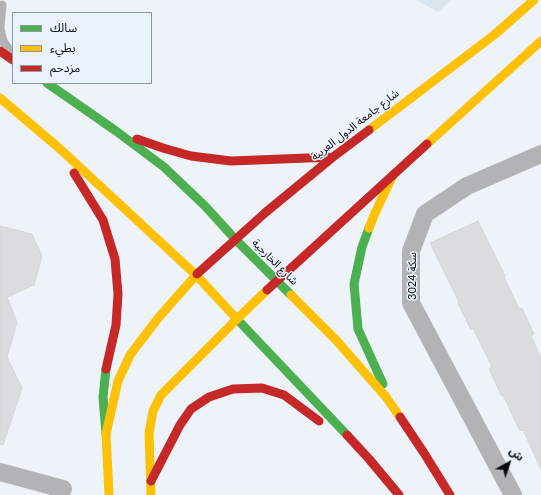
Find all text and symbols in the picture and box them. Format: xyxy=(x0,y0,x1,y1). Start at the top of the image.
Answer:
legend xyxy=(12,12,152,84)
text: سالك xyxy=(50,20,77,35)
text: بطيء xyxy=(50,40,76,55)
text: مزدحم xyxy=(50,60,80,75)
street label: شارع جامعة الدول العربية xyxy=(308,87,402,163)
street label: شارع الخارجية xyxy=(249,236,301,288)
street label: سكة 3024 xyxy=(405,252,419,300)
north arrow xyxy=(489,443,529,483)
text: ش xyxy=(507,444,527,463)

